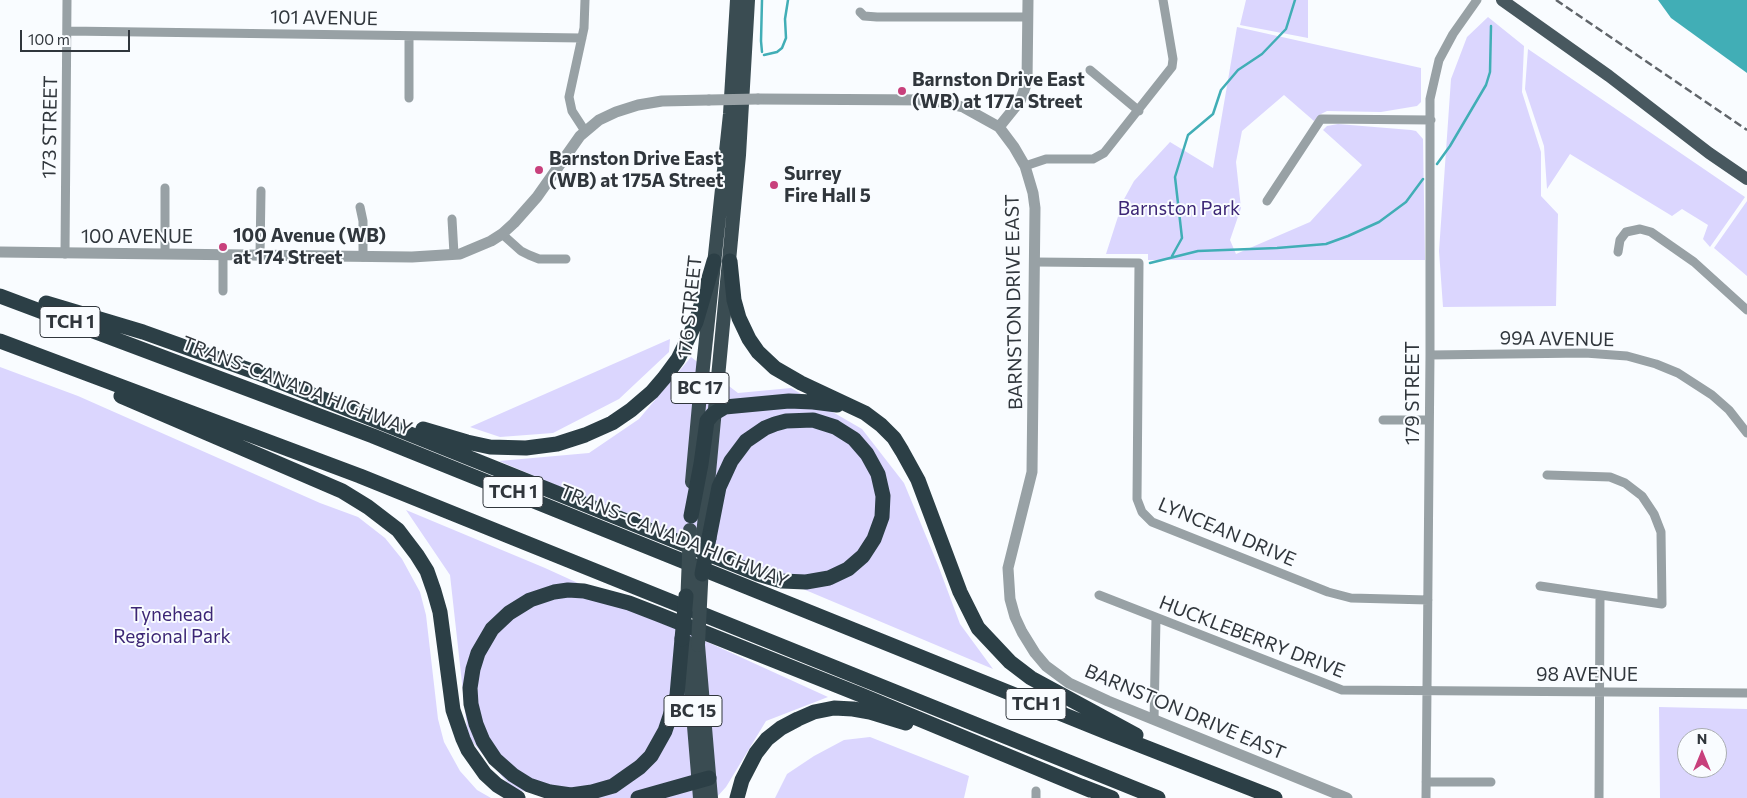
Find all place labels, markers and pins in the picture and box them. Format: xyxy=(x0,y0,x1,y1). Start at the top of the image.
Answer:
place label: Barnston Drive East (WB) at 177a Street xyxy=(912,69,1085,113)
marker: Barnston Drive East (WB) at 177a Street xyxy=(896,85,908,97)
place label: Barnston Drive East (WB) at 175A Street xyxy=(549,148,723,192)
place label: Surrey Fire Hall 5 xyxy=(784,163,871,207)
marker: Barnston Drive East (WB) at 175A Street xyxy=(533,164,545,176)
marker: Surrey Fire Hall 5 xyxy=(768,179,780,191)
place label: 100 Avenue (WB) at 174 Street xyxy=(233,225,386,269)
marker: 100 Avenue (WB) at 174 Street xyxy=(217,241,229,253)

